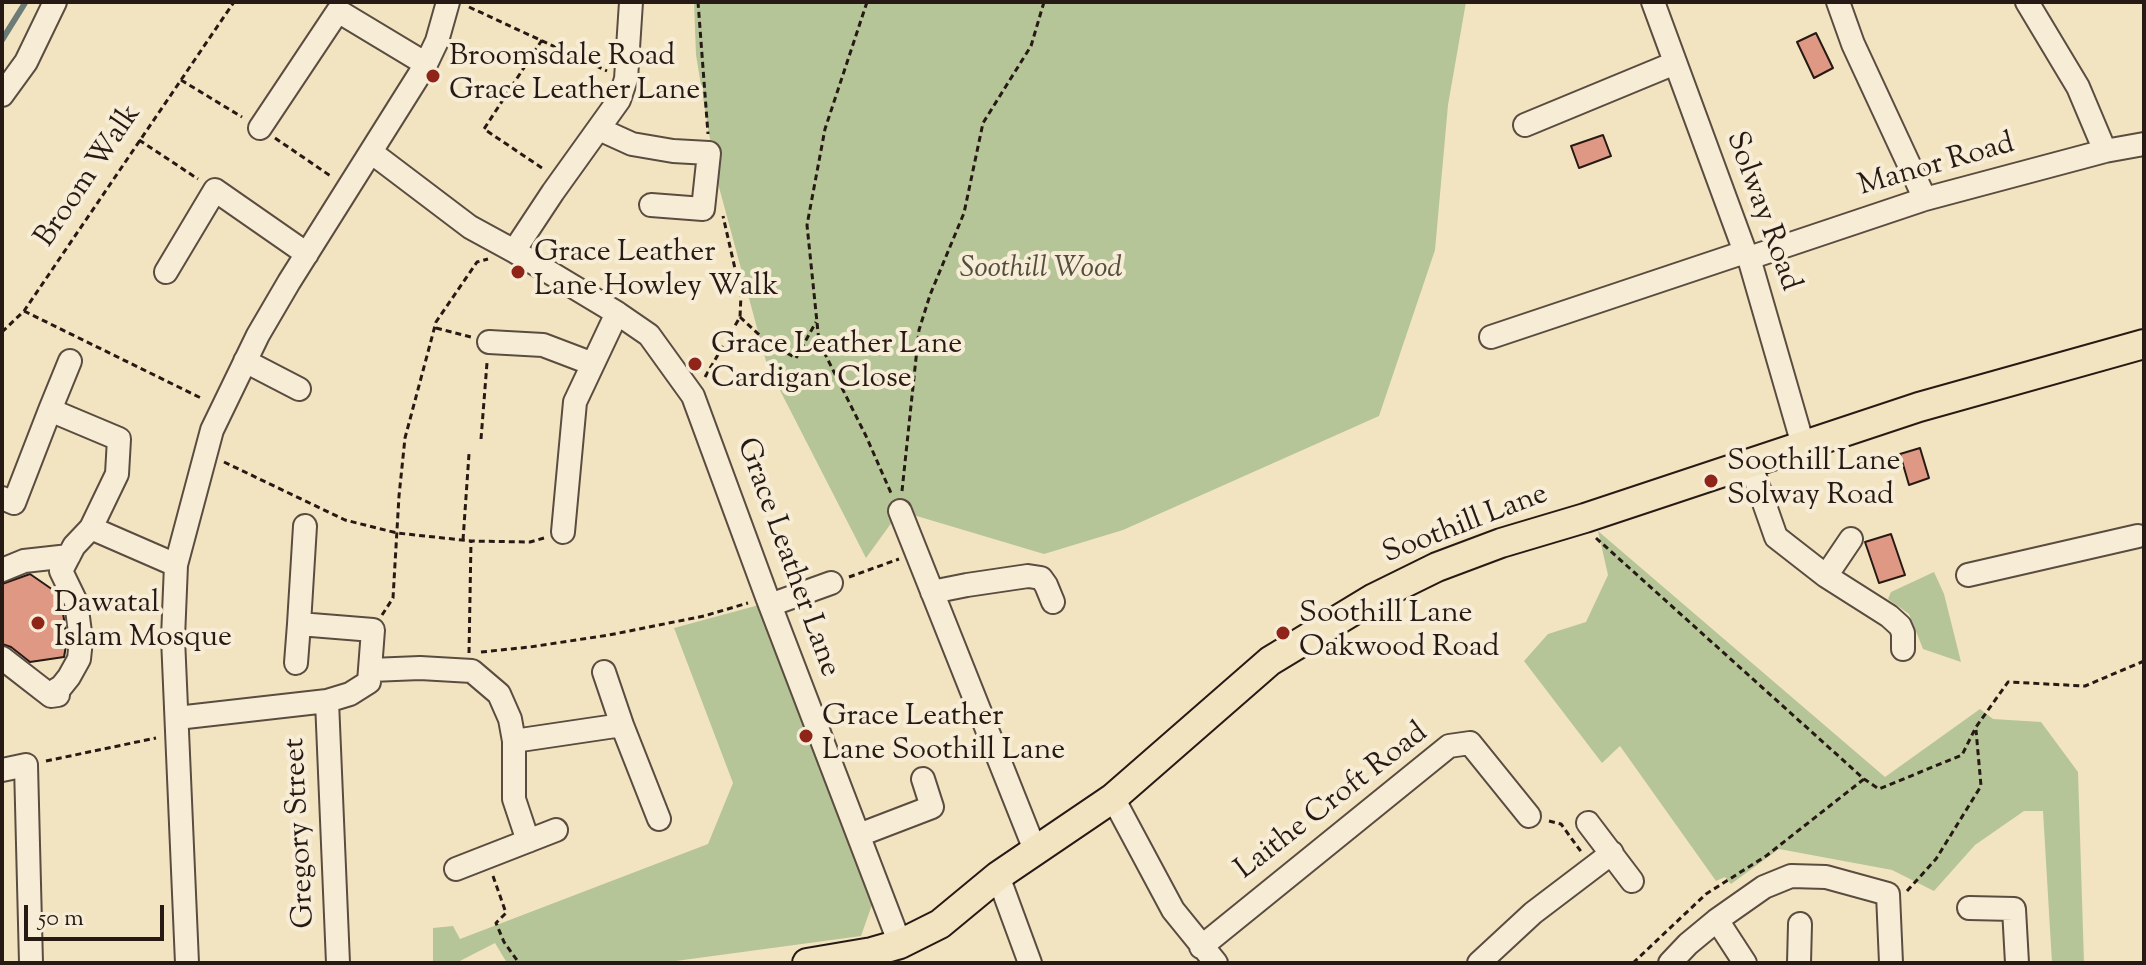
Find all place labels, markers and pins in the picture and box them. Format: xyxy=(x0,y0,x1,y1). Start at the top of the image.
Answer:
place label: Broomsdale Road Grace Leather Lane xyxy=(449,41,700,112)
marker: Broomsdale Road Grace Leather Lane xyxy=(424,67,442,85)
place label: Grace Leather Lane Howley Walk xyxy=(534,237,779,308)
marker: Grace Leather Lane Howley Walk xyxy=(509,263,527,281)
place label: Grace Leather Lane Cardigan Close xyxy=(711,329,962,400)
marker: Grace Leather Lane Cardigan Close xyxy=(686,355,704,373)
place label: Soothill Lane Solway Road xyxy=(1727,446,1900,516)
marker: Soothill Lane Solway Road xyxy=(1702,472,1720,490)
place label: Dawatal Islam Mosque xyxy=(54,588,232,658)
place label: Soothill Lane Oakwood Road xyxy=(1299,598,1499,668)
marker: Dawatal Islam Mosque xyxy=(29,614,47,632)
marker: Soothill Lane Oakwood Road xyxy=(1274,624,1292,642)
place label: Grace Leather Lane Soothill Lane xyxy=(822,701,1065,772)
marker: Grace Leather Lane Soothill Lane xyxy=(797,727,815,745)

